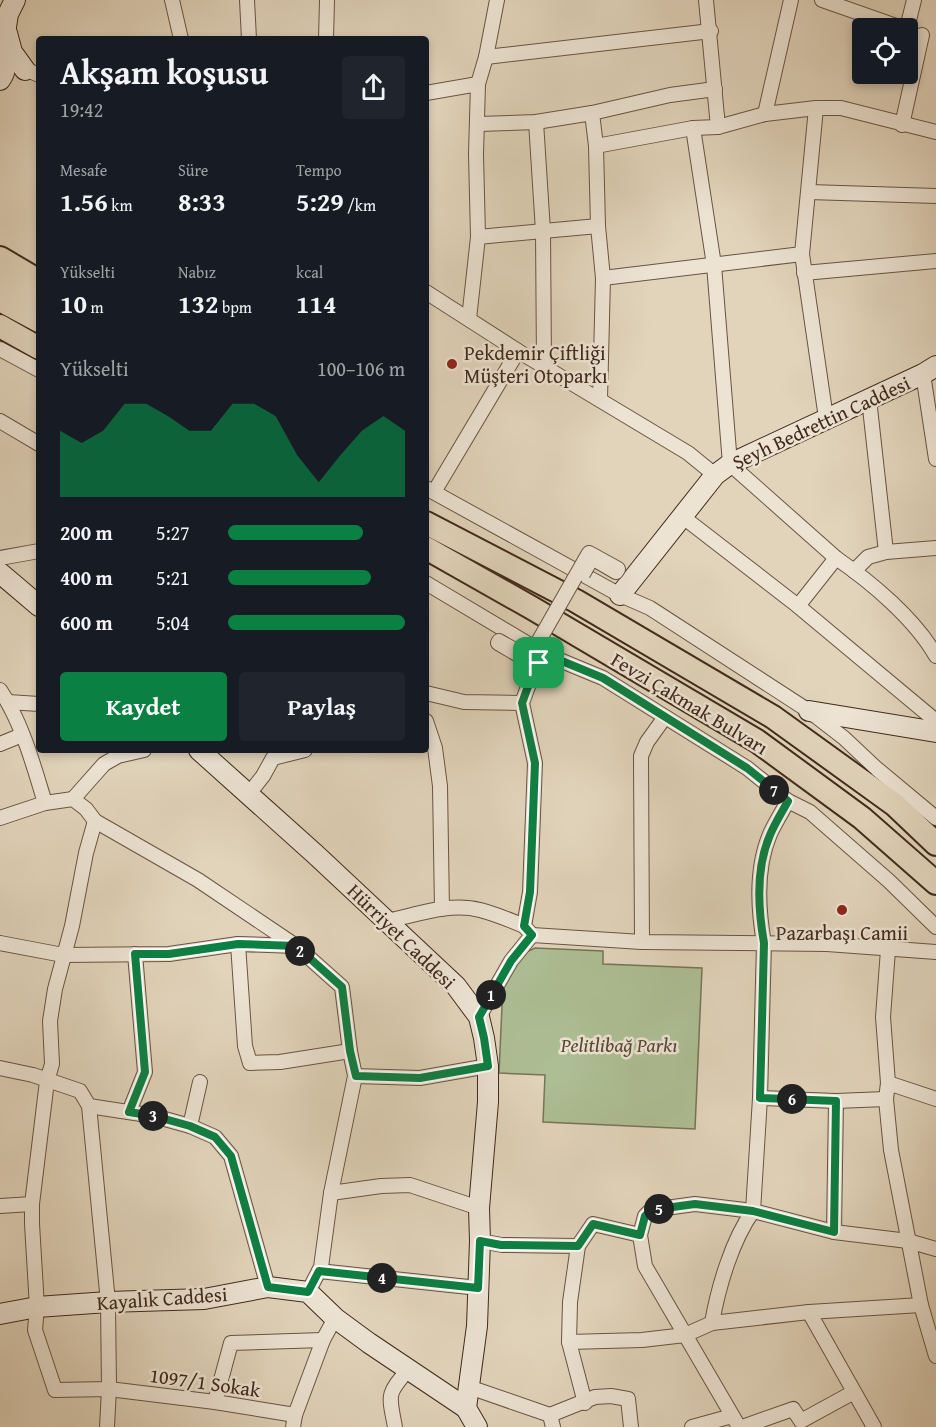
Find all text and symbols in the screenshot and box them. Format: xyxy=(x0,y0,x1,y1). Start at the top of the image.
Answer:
map controls xyxy=(852,18,918,84)
button: locate xyxy=(852,18,918,84)
text: Akşam koşusu xyxy=(60,48,268,96)
button: share xyxy=(342,56,405,119)
text: 19:42 xyxy=(60,95,103,124)
text: Mesafe xyxy=(60,158,107,182)
text: Süre xyxy=(178,158,208,182)
text: Tempo xyxy=(296,158,342,182)
text: 1.56 xyxy=(60,182,108,221)
text: 8:33 xyxy=(178,182,226,221)
text: 5:29 xyxy=(296,182,344,221)
text: km xyxy=(108,193,132,217)
text: /km xyxy=(344,193,376,217)
text: Yükselti xyxy=(60,260,115,284)
text: Nabız xyxy=(178,260,216,284)
text: kcal xyxy=(296,260,323,284)
text: 10 xyxy=(60,284,87,323)
text: 132 xyxy=(178,284,218,323)
text: 114 xyxy=(296,284,336,323)
text: m xyxy=(87,295,104,319)
text: bpm xyxy=(218,295,252,319)
place label: Pekdemir Çiftliği Müşteri Otoparkı xyxy=(464,338,608,390)
text: Yükselti xyxy=(60,354,129,383)
text: 100–106 m xyxy=(317,354,405,383)
marker: Pekdemir Çiftliği Müşteri Otoparkı xyxy=(445,357,459,371)
street label: Şeyh Bedrettin Caddesi xyxy=(727,368,915,476)
text: 200 m xyxy=(60,518,113,547)
text: 5:27 xyxy=(156,518,190,547)
text: 400 m xyxy=(60,563,113,592)
text: 5:21 xyxy=(156,563,190,592)
text: 600 m xyxy=(60,608,113,637)
text: 5:04 xyxy=(156,608,190,637)
pin xyxy=(513,637,564,688)
street label: Fevzi Çakmak Bulvarı xyxy=(606,645,774,762)
icon: arrive xyxy=(522,646,555,679)
button: Kaydet xyxy=(60,672,227,741)
button: Paylaş xyxy=(239,672,405,741)
pin: 7 xyxy=(759,775,789,805)
text: 7 xyxy=(770,778,778,802)
street label: Hürriyet Caddesi xyxy=(341,877,463,996)
marker: Pazarbaşı Camii xyxy=(835,903,849,917)
place label: Pazarbaşı Camii xyxy=(776,918,909,947)
pin: 2 xyxy=(285,936,315,966)
text: 2 xyxy=(296,939,304,963)
pin: 1 xyxy=(476,980,506,1010)
text: 1 xyxy=(487,983,495,1007)
park label: Pelitlibağ Parkı xyxy=(560,1030,677,1059)
pin: 6 xyxy=(777,1084,807,1114)
text: 6 xyxy=(788,1087,796,1111)
pin: 3 xyxy=(138,1101,168,1131)
text: 3 xyxy=(149,1104,157,1128)
pin: 5 xyxy=(644,1194,674,1224)
text: 5 xyxy=(655,1197,663,1221)
pin: 4 xyxy=(367,1263,397,1293)
text: 4 xyxy=(378,1266,386,1290)
street label: Kayalık Caddesi xyxy=(96,1279,229,1317)
street label: 1097/1 Sokak xyxy=(148,1360,263,1404)

